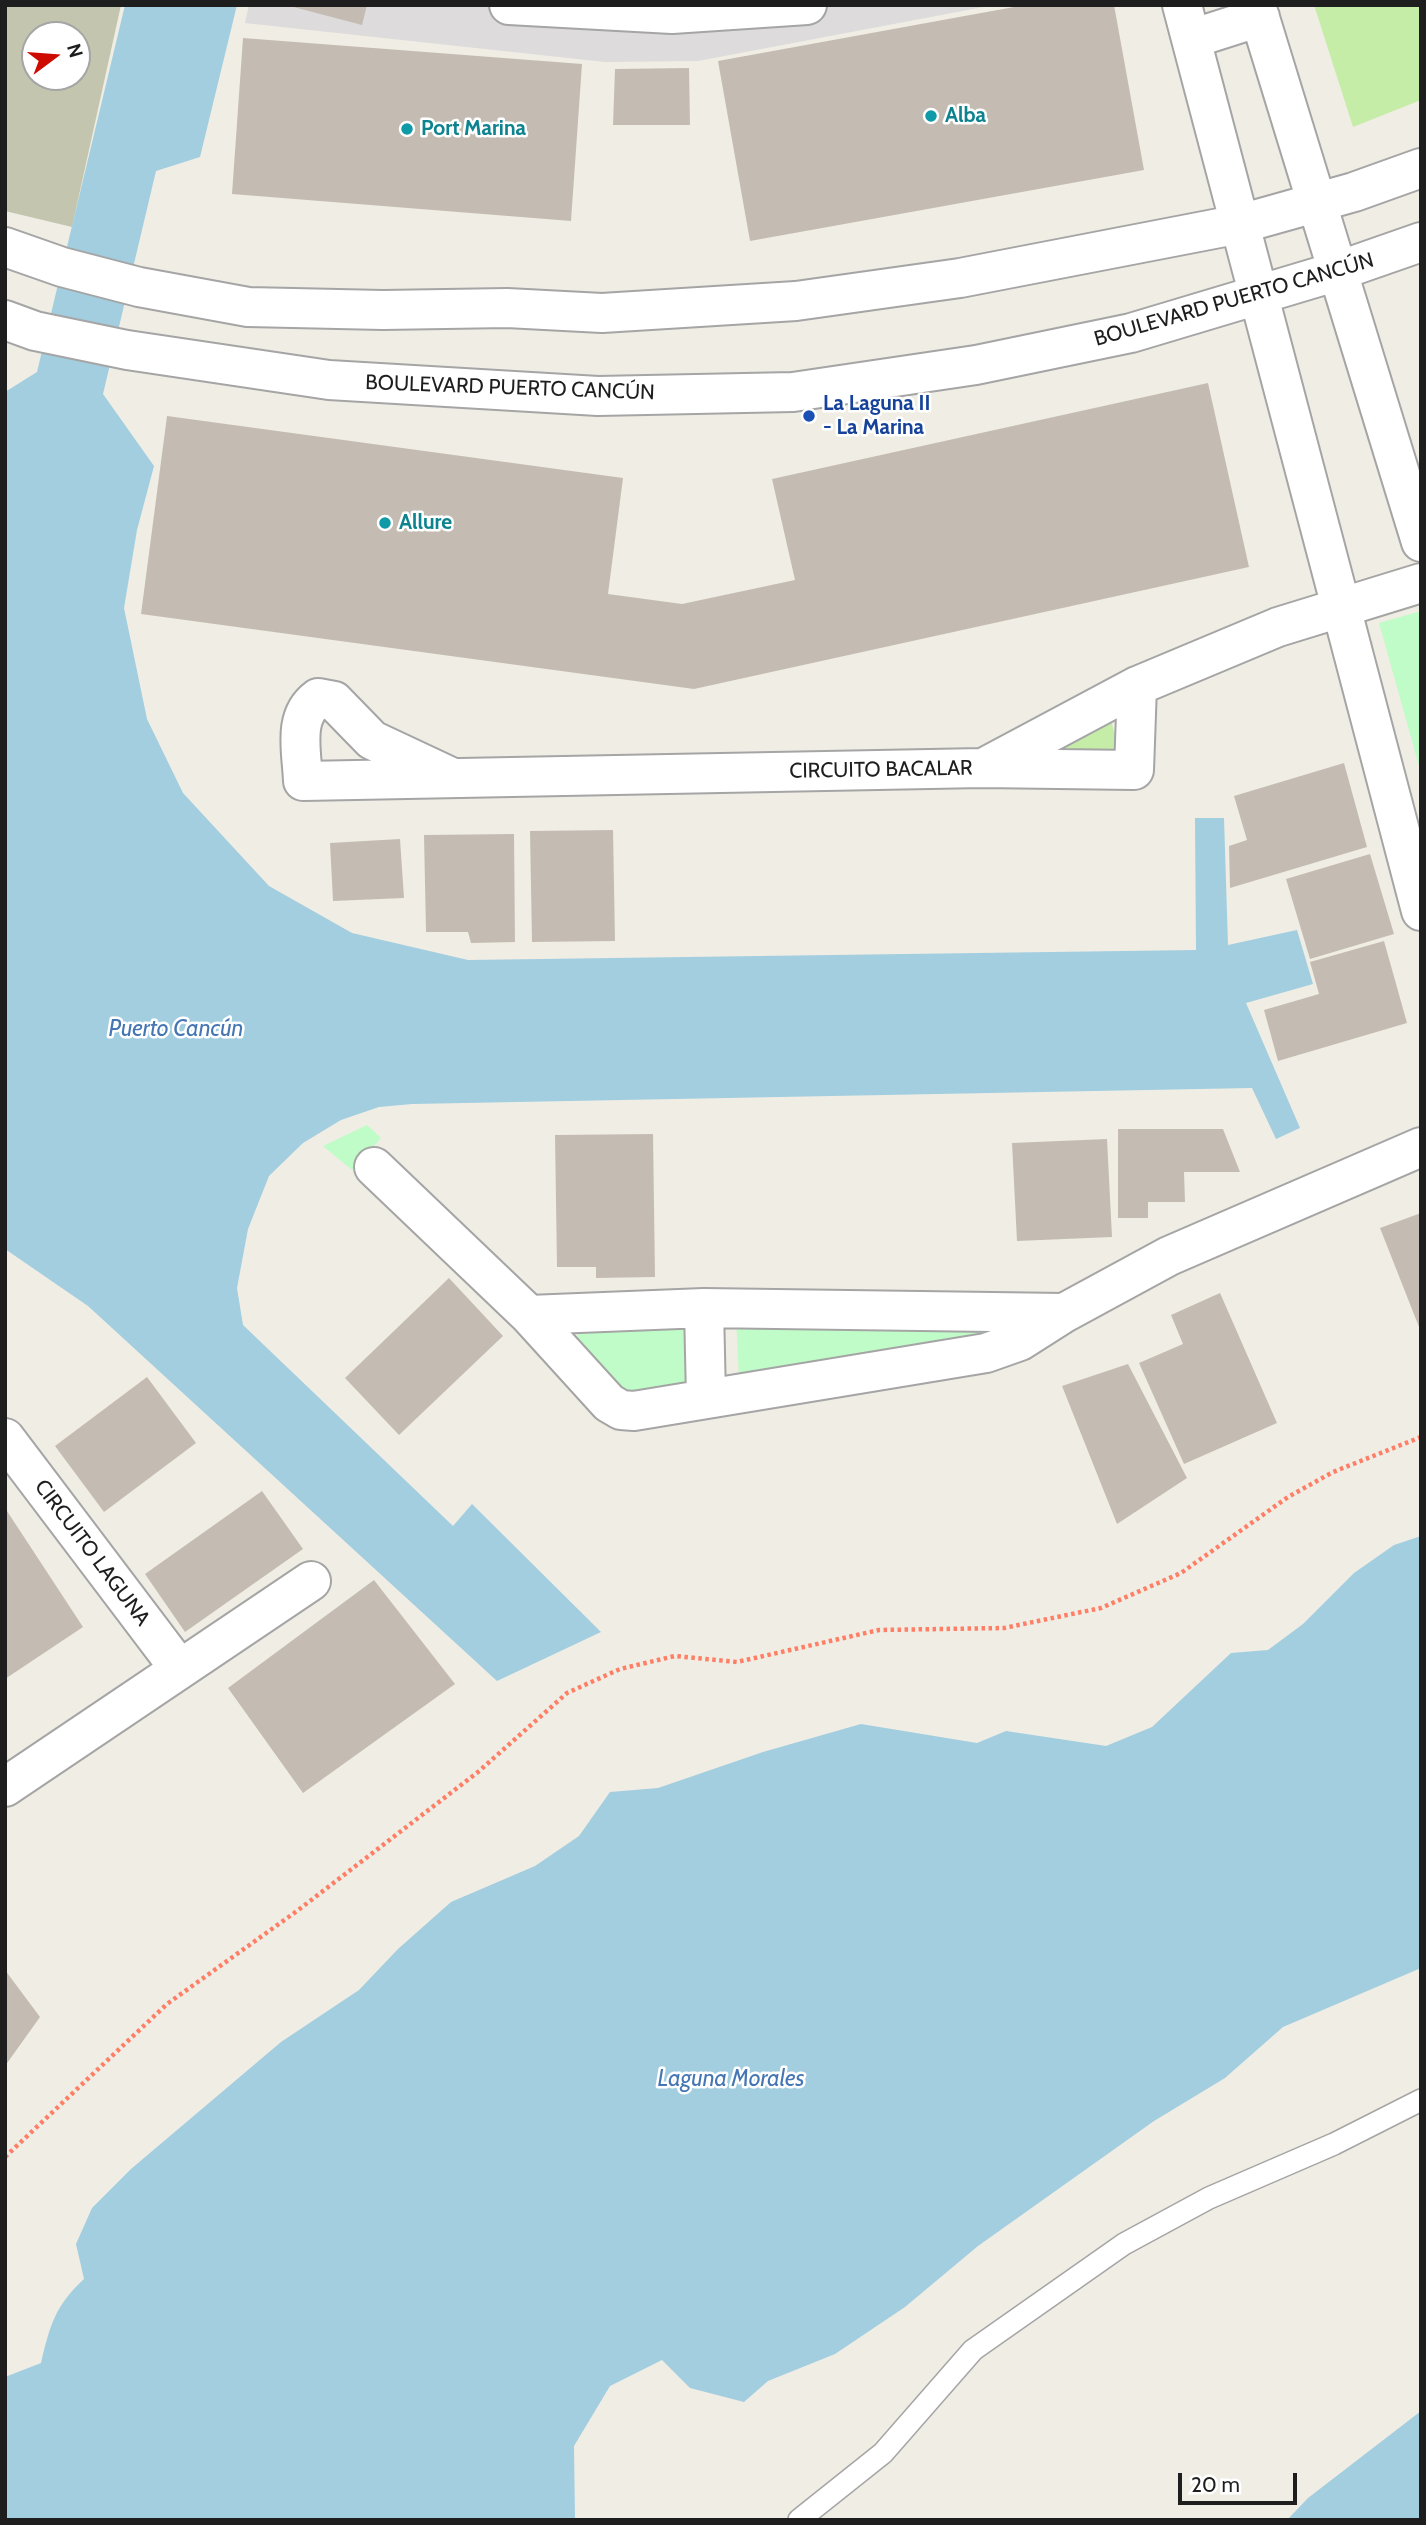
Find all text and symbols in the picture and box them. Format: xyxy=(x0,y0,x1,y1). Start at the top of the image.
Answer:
north arrow xyxy=(21,21,91,91)
text: N xyxy=(62,41,88,60)
place label: Alba xyxy=(945,103,986,129)
marker: Alba xyxy=(923,108,939,124)
place label: Port Marina xyxy=(421,116,526,142)
marker: Port Marina xyxy=(399,121,415,137)
street label: BOULEVARD PUERTO CANCÚN xyxy=(1091,248,1377,352)
street label: BOULEVARD PUERTO CANCÚN xyxy=(365,370,655,406)
place label: La Laguna II - La Marina xyxy=(823,391,930,441)
marker: La Laguna II - La Marina xyxy=(801,408,817,424)
place label: Allure xyxy=(399,510,452,536)
marker: Allure xyxy=(377,515,393,531)
street label: CIRCUITO BACALAR xyxy=(789,756,973,784)
water label: Puerto Cancún xyxy=(109,1015,243,1043)
street label: CIRCUITO LAGUNA xyxy=(29,1475,155,1631)
water label: Laguna Morales xyxy=(658,2065,804,2093)
scale bar xyxy=(1181,2458,1300,2502)
text: 20 m xyxy=(1191,2472,1240,2497)

